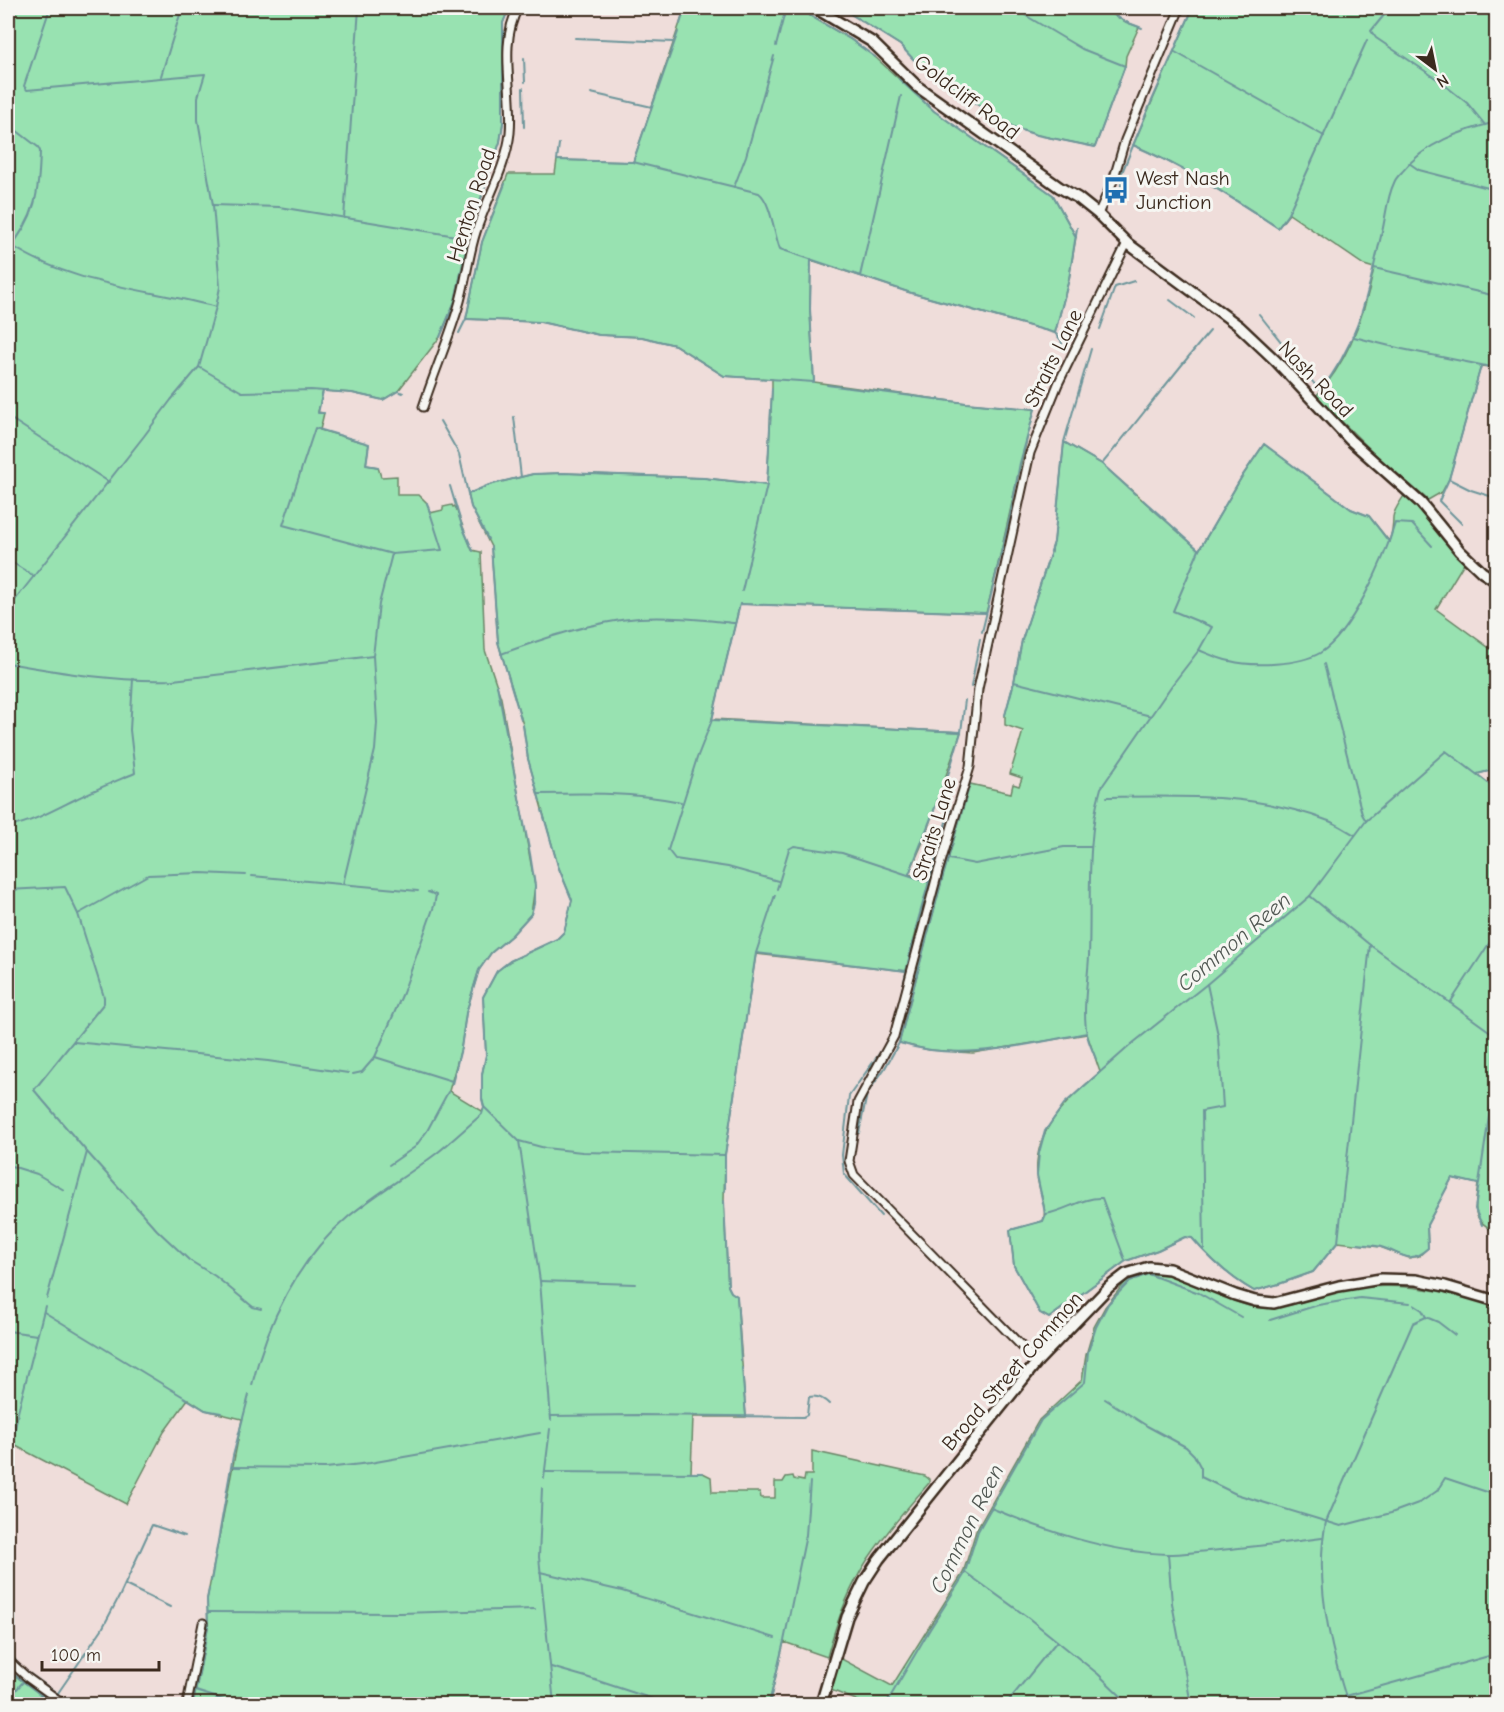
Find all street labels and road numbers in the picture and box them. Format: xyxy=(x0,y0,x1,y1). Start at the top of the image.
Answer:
street label: Goldcliff Road xyxy=(910,50,1024,144)
street label: Henton Road xyxy=(441,145,501,265)
street label: Straits Lane xyxy=(1019,305,1087,411)
street label: Nash Road xyxy=(1274,336,1358,422)
street label: Straits Lane xyxy=(907,775,961,883)
street label: Broad Street Common xyxy=(937,1287,1087,1455)

